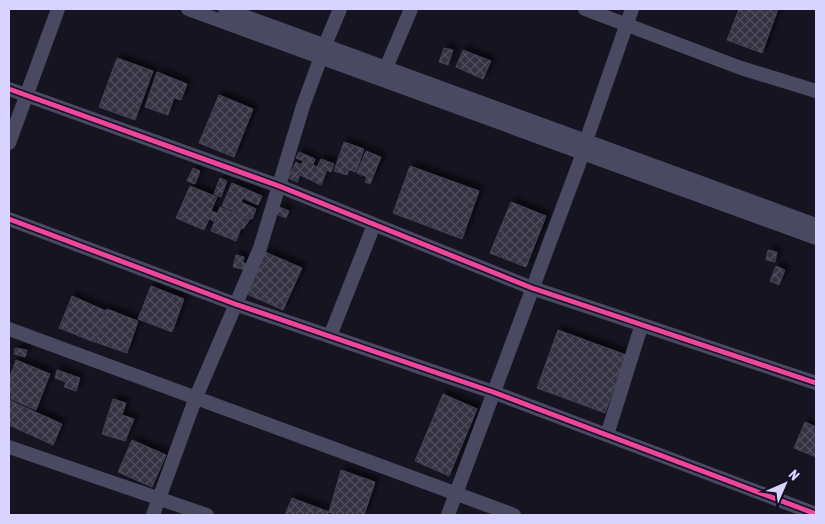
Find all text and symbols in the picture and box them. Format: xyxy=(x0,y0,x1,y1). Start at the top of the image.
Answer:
north arrow xyxy=(760,459,810,509)
text: N xyxy=(786,466,803,483)

